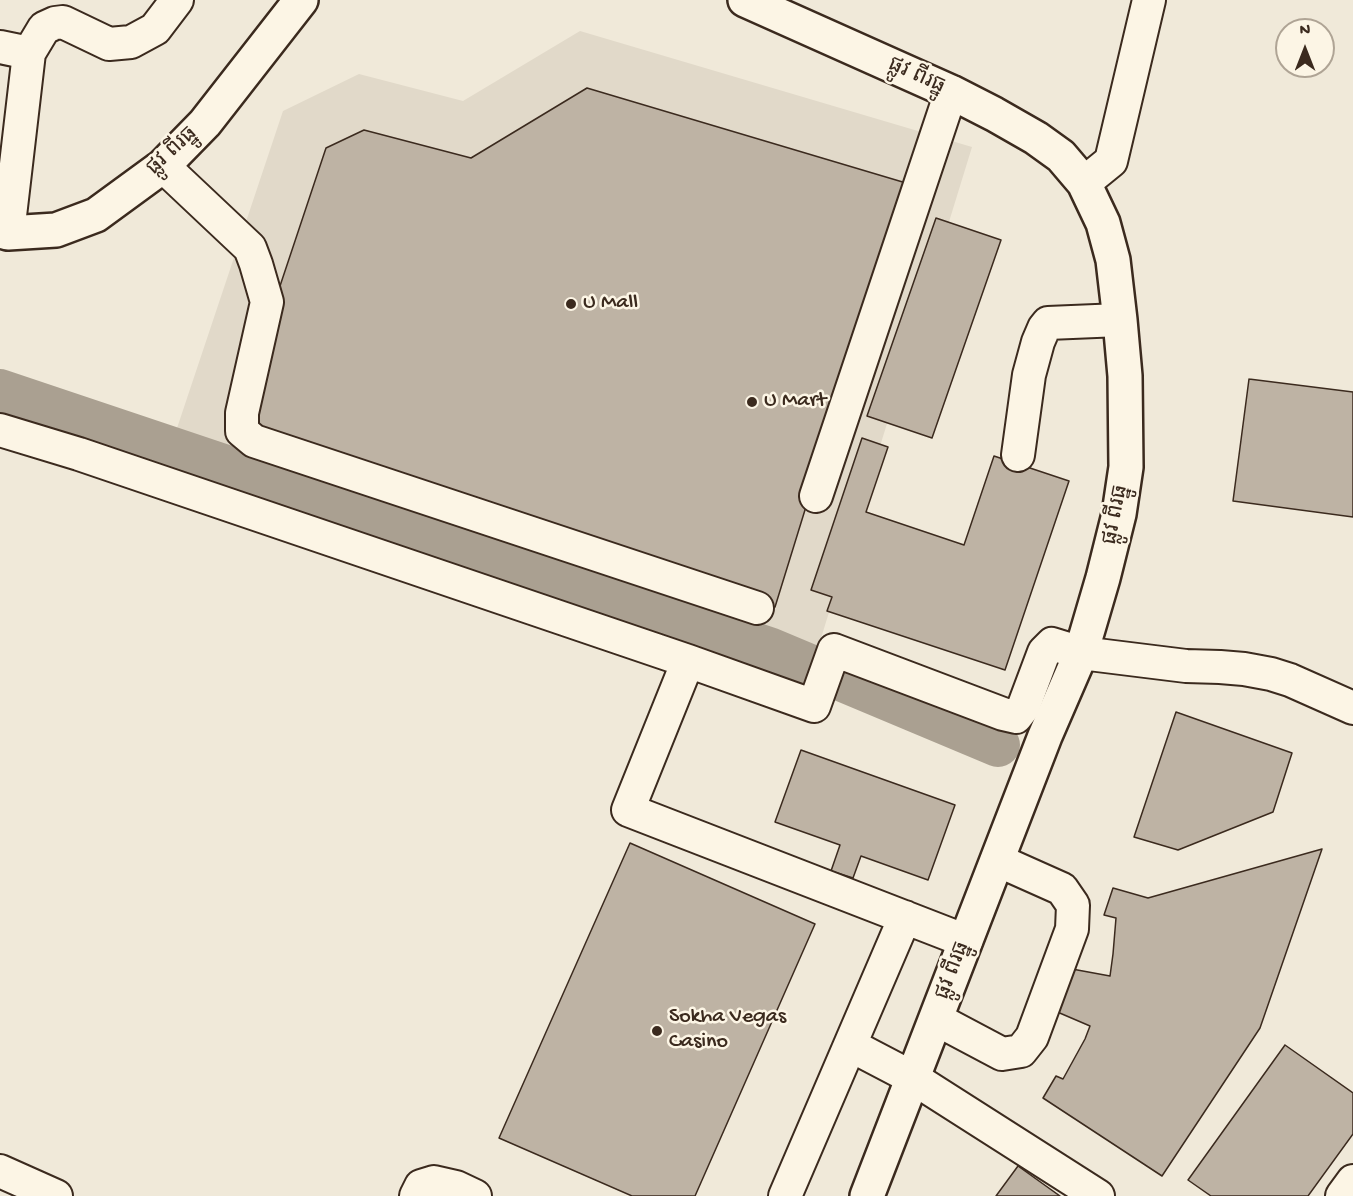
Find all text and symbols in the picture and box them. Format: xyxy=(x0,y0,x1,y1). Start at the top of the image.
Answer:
north arrow xyxy=(1275,18,1335,78)
text: N xyxy=(1300,22,1310,41)
street label: ផ្លូវ ពីរធ្នូ xyxy=(883,53,949,101)
street label: ផ្លូវ ពីរធ្នូ xyxy=(142,122,204,182)
place label: U Mall xyxy=(583,291,638,317)
marker: U Mall xyxy=(564,297,578,311)
place label: U Mart xyxy=(764,389,826,415)
marker: U Mart xyxy=(745,395,759,409)
street label: ផ្លូវ ពីរធ្នូ xyxy=(1098,483,1136,547)
street label: ផ្លូវ ពីរធ្នូ xyxy=(931,938,977,1004)
place label: Sokha Vegas Casino xyxy=(669,1005,786,1056)
marker: Sokha Vegas Casino xyxy=(650,1024,664,1038)

